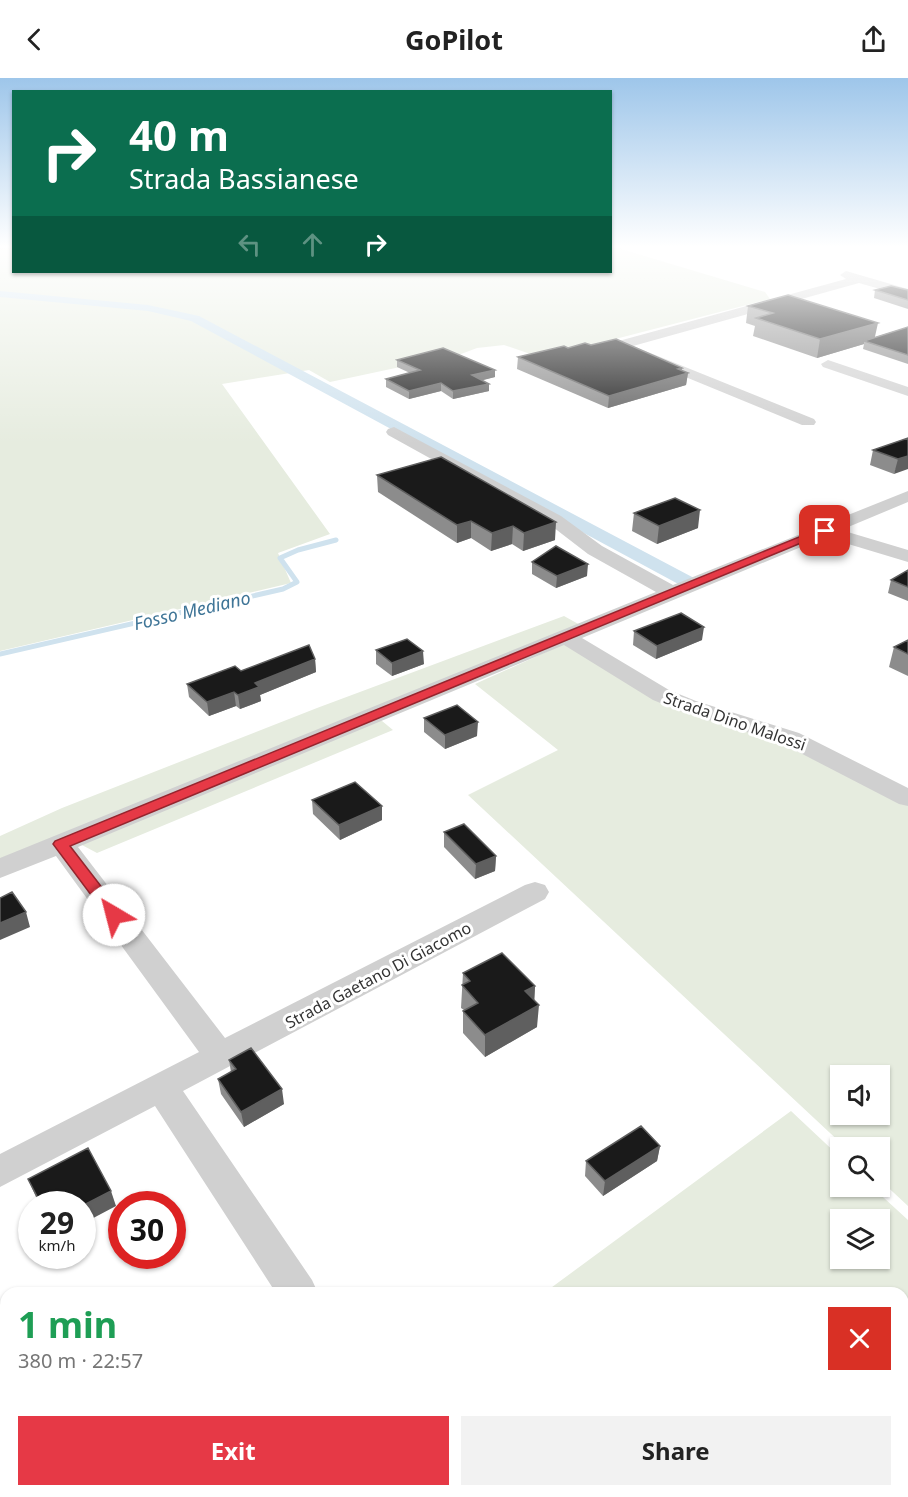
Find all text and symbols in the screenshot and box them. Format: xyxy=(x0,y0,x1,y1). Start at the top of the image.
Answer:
text: GoPilot xyxy=(405,21,503,58)
icon: back xyxy=(18,23,51,56)
icon: share xyxy=(857,23,890,56)
text: 40 m xyxy=(129,106,229,163)
icon: right xyxy=(30,114,108,192)
text: Strada Bassianese xyxy=(129,160,359,197)
icon: left xyxy=(233,228,266,261)
icon: ahead xyxy=(296,228,329,261)
icon: right xyxy=(359,228,392,261)
pin xyxy=(799,505,850,556)
icon: arrive xyxy=(808,514,841,547)
water label: Fosso Mediano xyxy=(131,585,253,635)
street label: Strada Dino Malossi xyxy=(661,686,809,756)
position arrow xyxy=(82,883,146,947)
street label: Strada Gaetano Di Giacomo xyxy=(281,917,475,1033)
map controls xyxy=(830,1065,890,1269)
button: sound xyxy=(830,1065,890,1125)
button: search xyxy=(830,1137,890,1197)
speed limit sign: 30 xyxy=(108,1191,186,1269)
text: 29 xyxy=(40,1202,74,1243)
button: layers xyxy=(830,1209,890,1269)
text: km/h xyxy=(39,1235,75,1255)
text: 1 min xyxy=(18,1300,117,1349)
button: close xyxy=(828,1307,891,1370)
text: 380 m · 22:57 xyxy=(18,1347,143,1374)
button: Exit xyxy=(18,1416,449,1485)
button: Share xyxy=(461,1416,891,1485)

